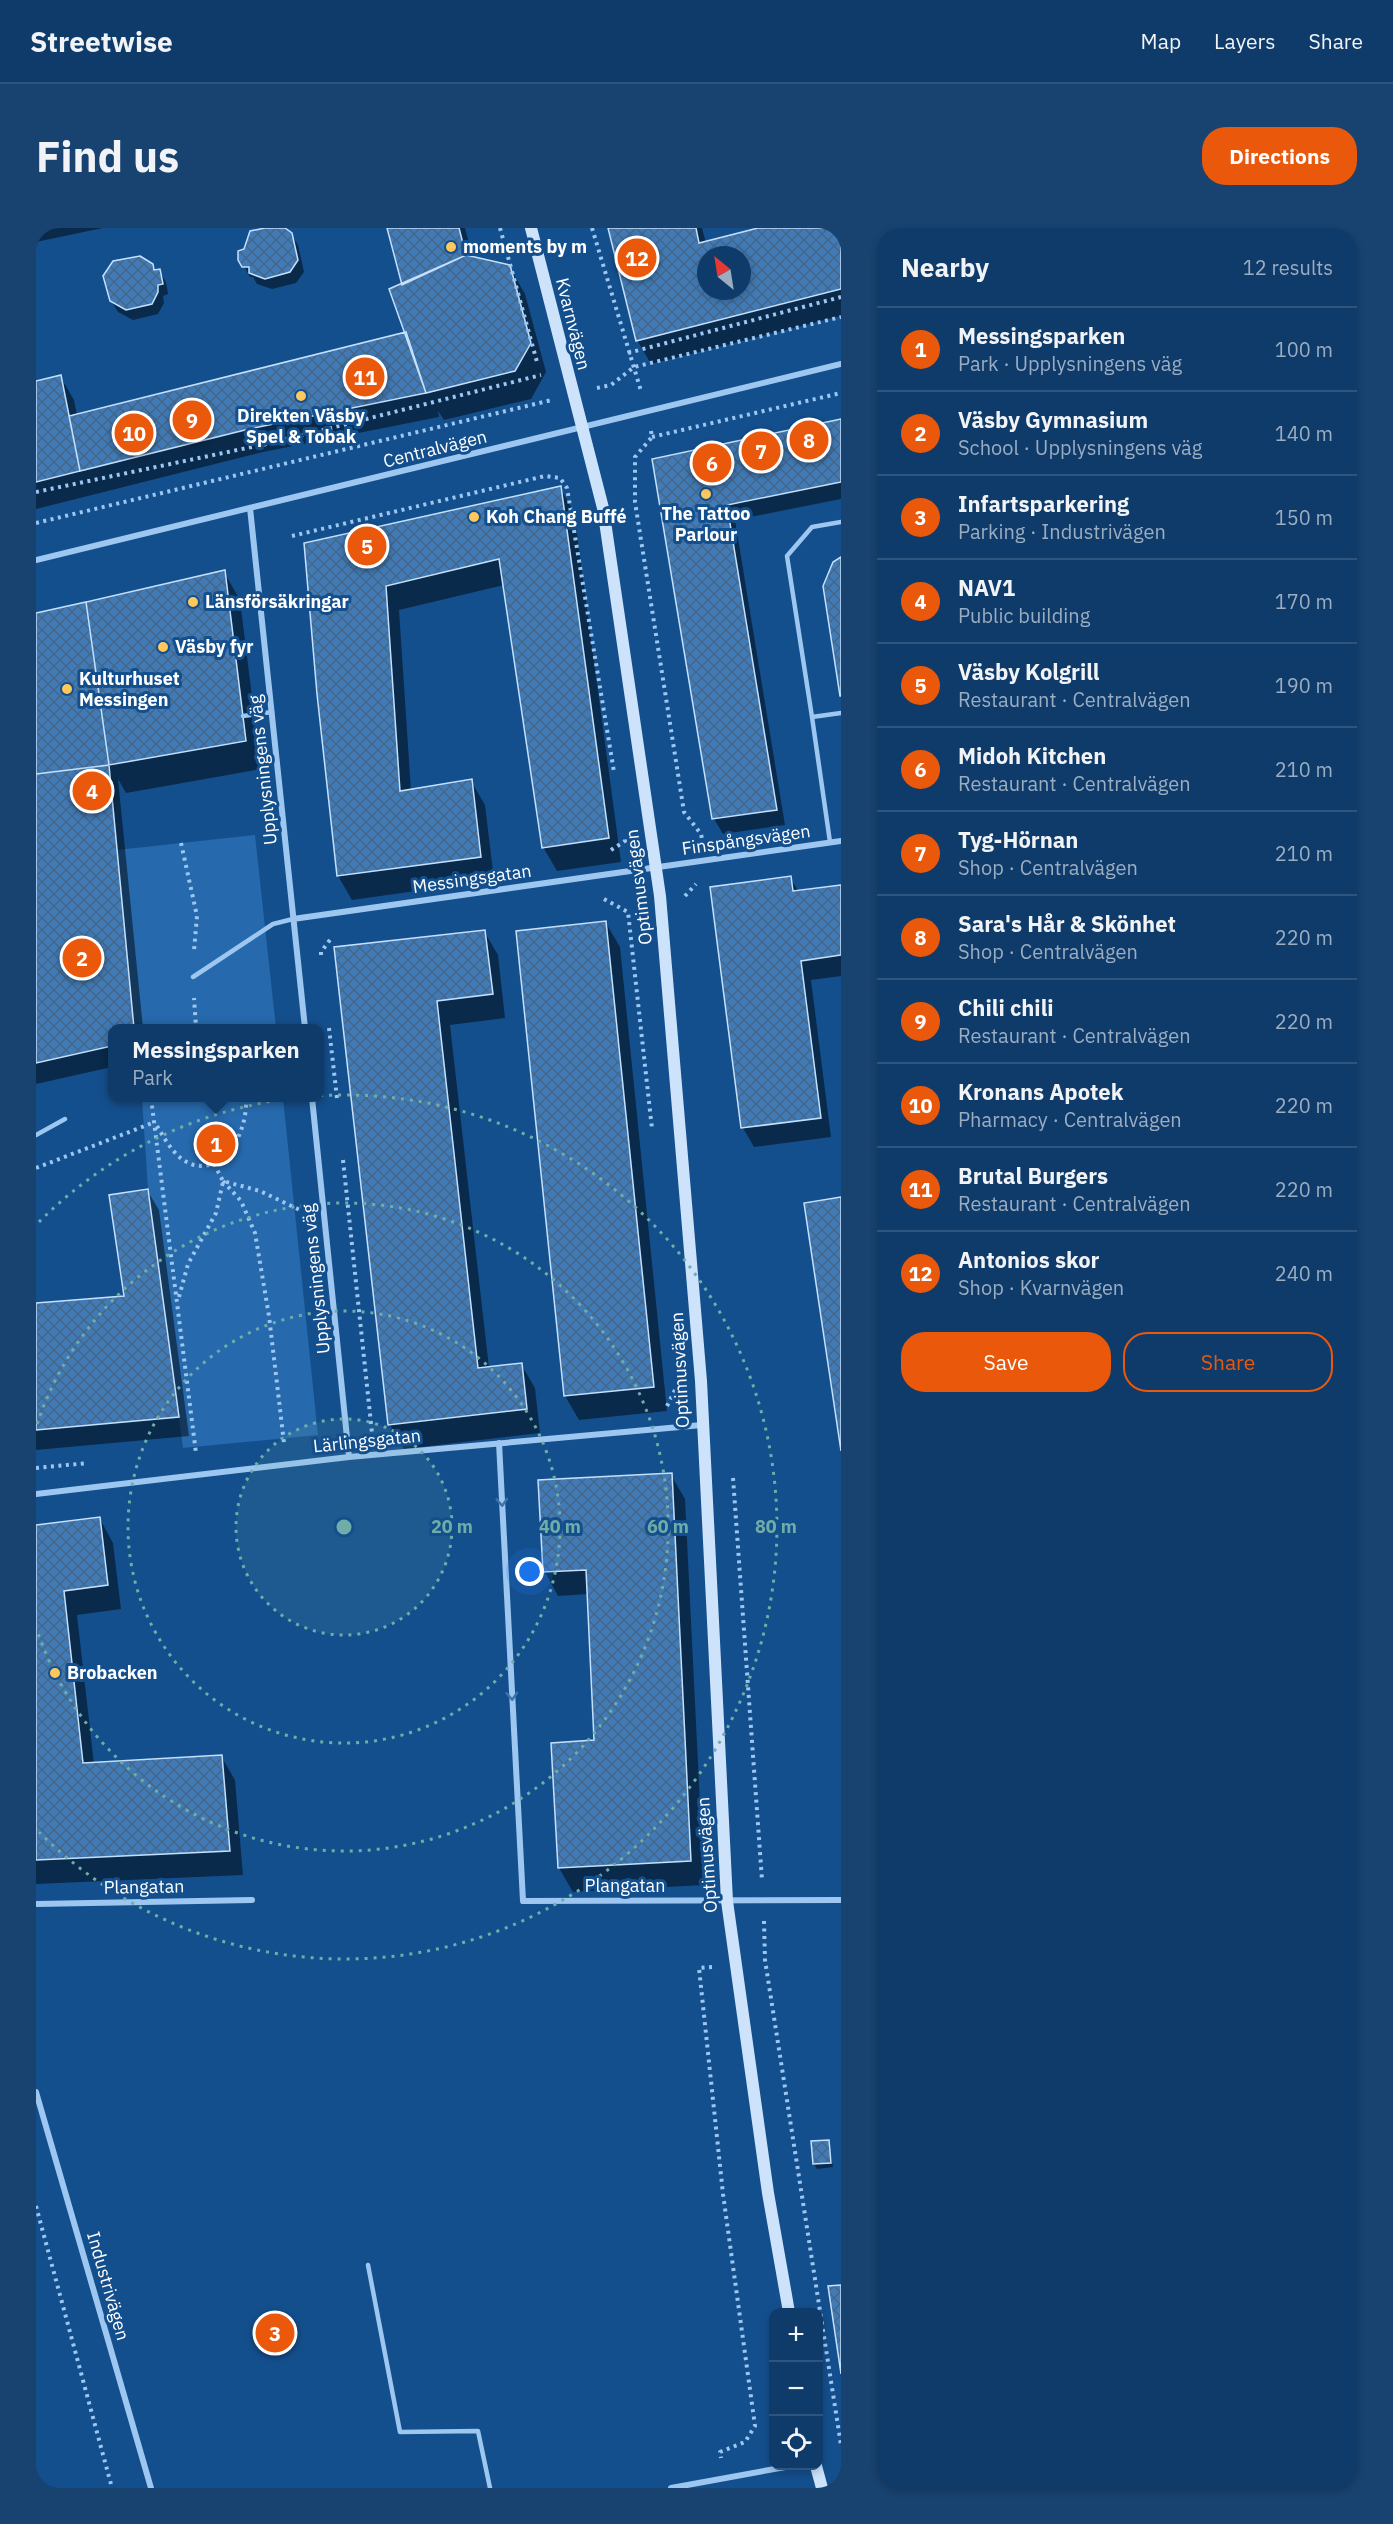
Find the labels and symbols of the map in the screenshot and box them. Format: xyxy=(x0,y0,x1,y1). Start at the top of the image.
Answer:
place label: moments by m xyxy=(463,235,587,258)
pin: 12 xyxy=(618,236,656,280)
marker: moments by m xyxy=(444,240,458,254)
north arrow xyxy=(697,246,751,300)
street label: Kvarnvägen xyxy=(551,275,596,372)
pin: 11 xyxy=(346,354,384,400)
marker: Direkten Väsby Spel & Tobak xyxy=(294,389,308,403)
pin: 9 xyxy=(172,398,212,442)
place label: Direkten Väsby Spel & Tobak xyxy=(237,404,365,448)
pin: 10 xyxy=(114,410,154,456)
pin: 8 xyxy=(790,418,828,462)
street label: Centralvägen xyxy=(381,425,489,473)
pin: 7 xyxy=(742,428,780,474)
pin: 6 xyxy=(692,440,732,486)
marker: The Tattoo Parlour xyxy=(699,487,713,501)
place label: The Tattoo Parlour xyxy=(662,502,750,546)
place label: Koh Chang Buffé xyxy=(486,505,627,528)
marker: Koh Chang Buffé xyxy=(467,510,481,524)
pin: 5 xyxy=(348,524,386,568)
place label: Länsförsäkringar xyxy=(205,590,349,613)
marker: Länsförsäkringar xyxy=(186,595,200,609)
place label: Väsby fyr xyxy=(175,635,253,658)
marker: Väsby fyr xyxy=(156,640,170,654)
place label: Kulturhuset Messingen xyxy=(79,667,180,711)
marker: Kulturhuset Messingen xyxy=(60,682,74,696)
street label: Upplysningens väg xyxy=(243,693,282,846)
pin: 4 xyxy=(72,768,112,814)
street label: Finspångsvägen xyxy=(680,819,812,860)
street label: Optimusvägen xyxy=(620,828,657,946)
street label: Messingsgatan xyxy=(411,859,533,898)
pin: 2 xyxy=(62,936,102,980)
pin: 1 xyxy=(196,1122,236,1166)
street label: Upplysningens väg xyxy=(296,1202,335,1355)
street label: Optimusvägen xyxy=(665,1311,694,1429)
street label: Lärlingsgatan xyxy=(312,1423,422,1458)
one-way arrow xyxy=(495,1497,508,1506)
text: 20 m xyxy=(431,1515,473,1538)
text: 40 m xyxy=(539,1515,581,1538)
text: 60 m xyxy=(647,1515,689,1538)
text: 80 m xyxy=(755,1515,797,1538)
centre of rings xyxy=(334,1517,354,1537)
your location xyxy=(515,1557,544,1586)
place label: Brobacken xyxy=(67,1661,158,1684)
marker: Brobacken xyxy=(48,1666,62,1680)
one-way arrow xyxy=(506,1692,519,1701)
street label: Optimusvägen xyxy=(691,1796,722,1914)
street label: Plangatan xyxy=(103,1874,185,1899)
street label: Plangatan xyxy=(585,1874,665,1897)
street label: Industrivägen xyxy=(82,2229,135,2343)
pin: 3 xyxy=(256,2310,294,2356)

